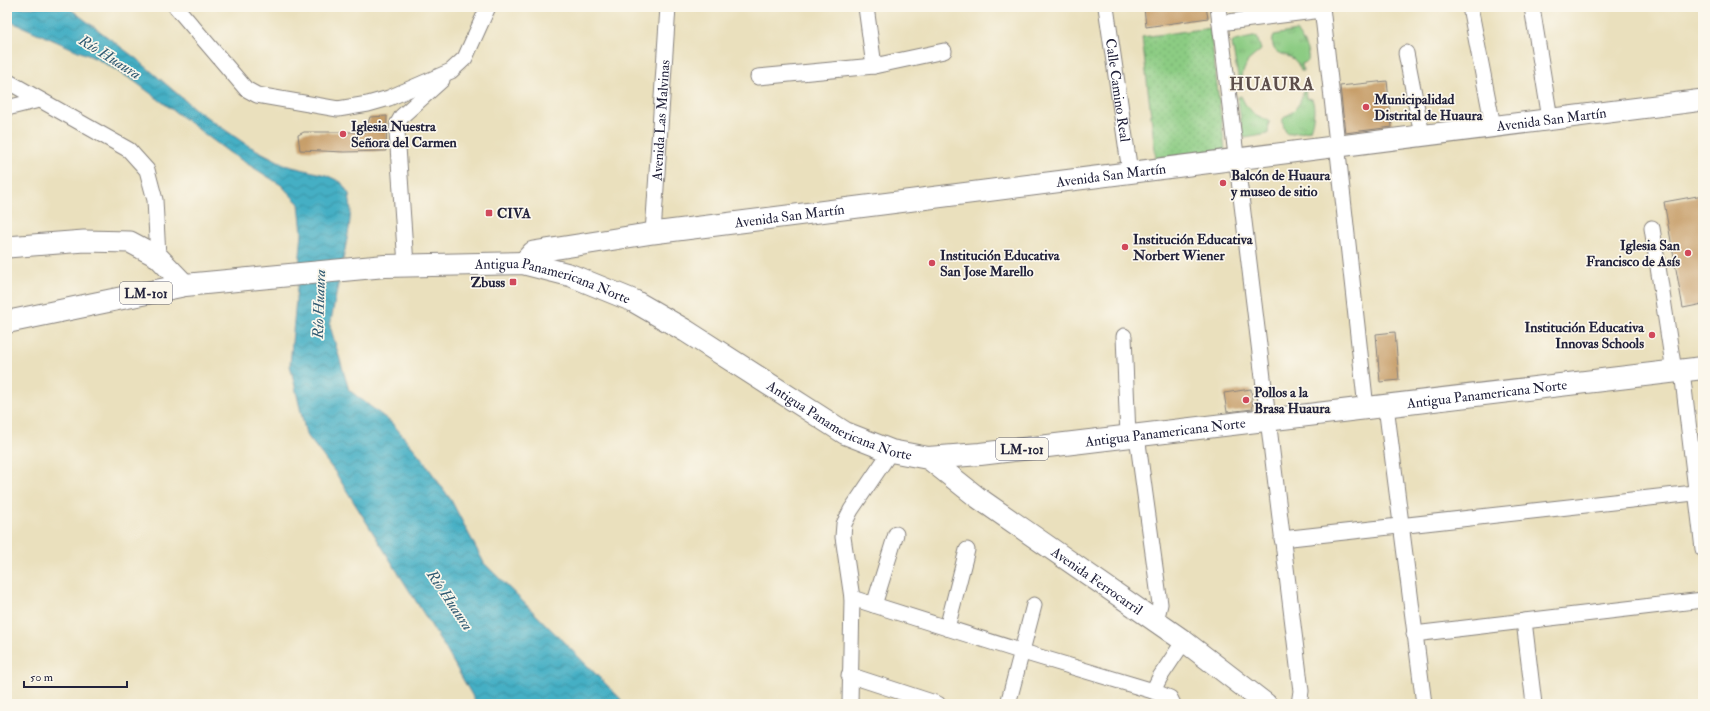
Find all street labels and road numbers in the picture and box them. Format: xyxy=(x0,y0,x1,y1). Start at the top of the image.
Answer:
street label: Calle Camino Real xyxy=(1102,37,1134,144)
street label: Avenida Las Malvinas xyxy=(648,59,673,182)
street label: Avenida San Martín xyxy=(1495,104,1607,135)
street label: Avenida San Martín xyxy=(1054,160,1167,191)
street label: Avenida San Martín xyxy=(733,201,846,232)
street label: Antigua Panamericana Norte xyxy=(473,255,633,308)
road number: LM-101 xyxy=(120,282,172,304)
street label: Antigua Panamericana Norte xyxy=(1405,376,1568,412)
street label: Antigua Panamericana Norte xyxy=(763,377,913,464)
street label: Antigua Panamericana Norte xyxy=(1083,414,1247,451)
road number: LM-101 xyxy=(996,438,1048,460)
street label: Avenida Ferrocarril xyxy=(1047,543,1146,619)

